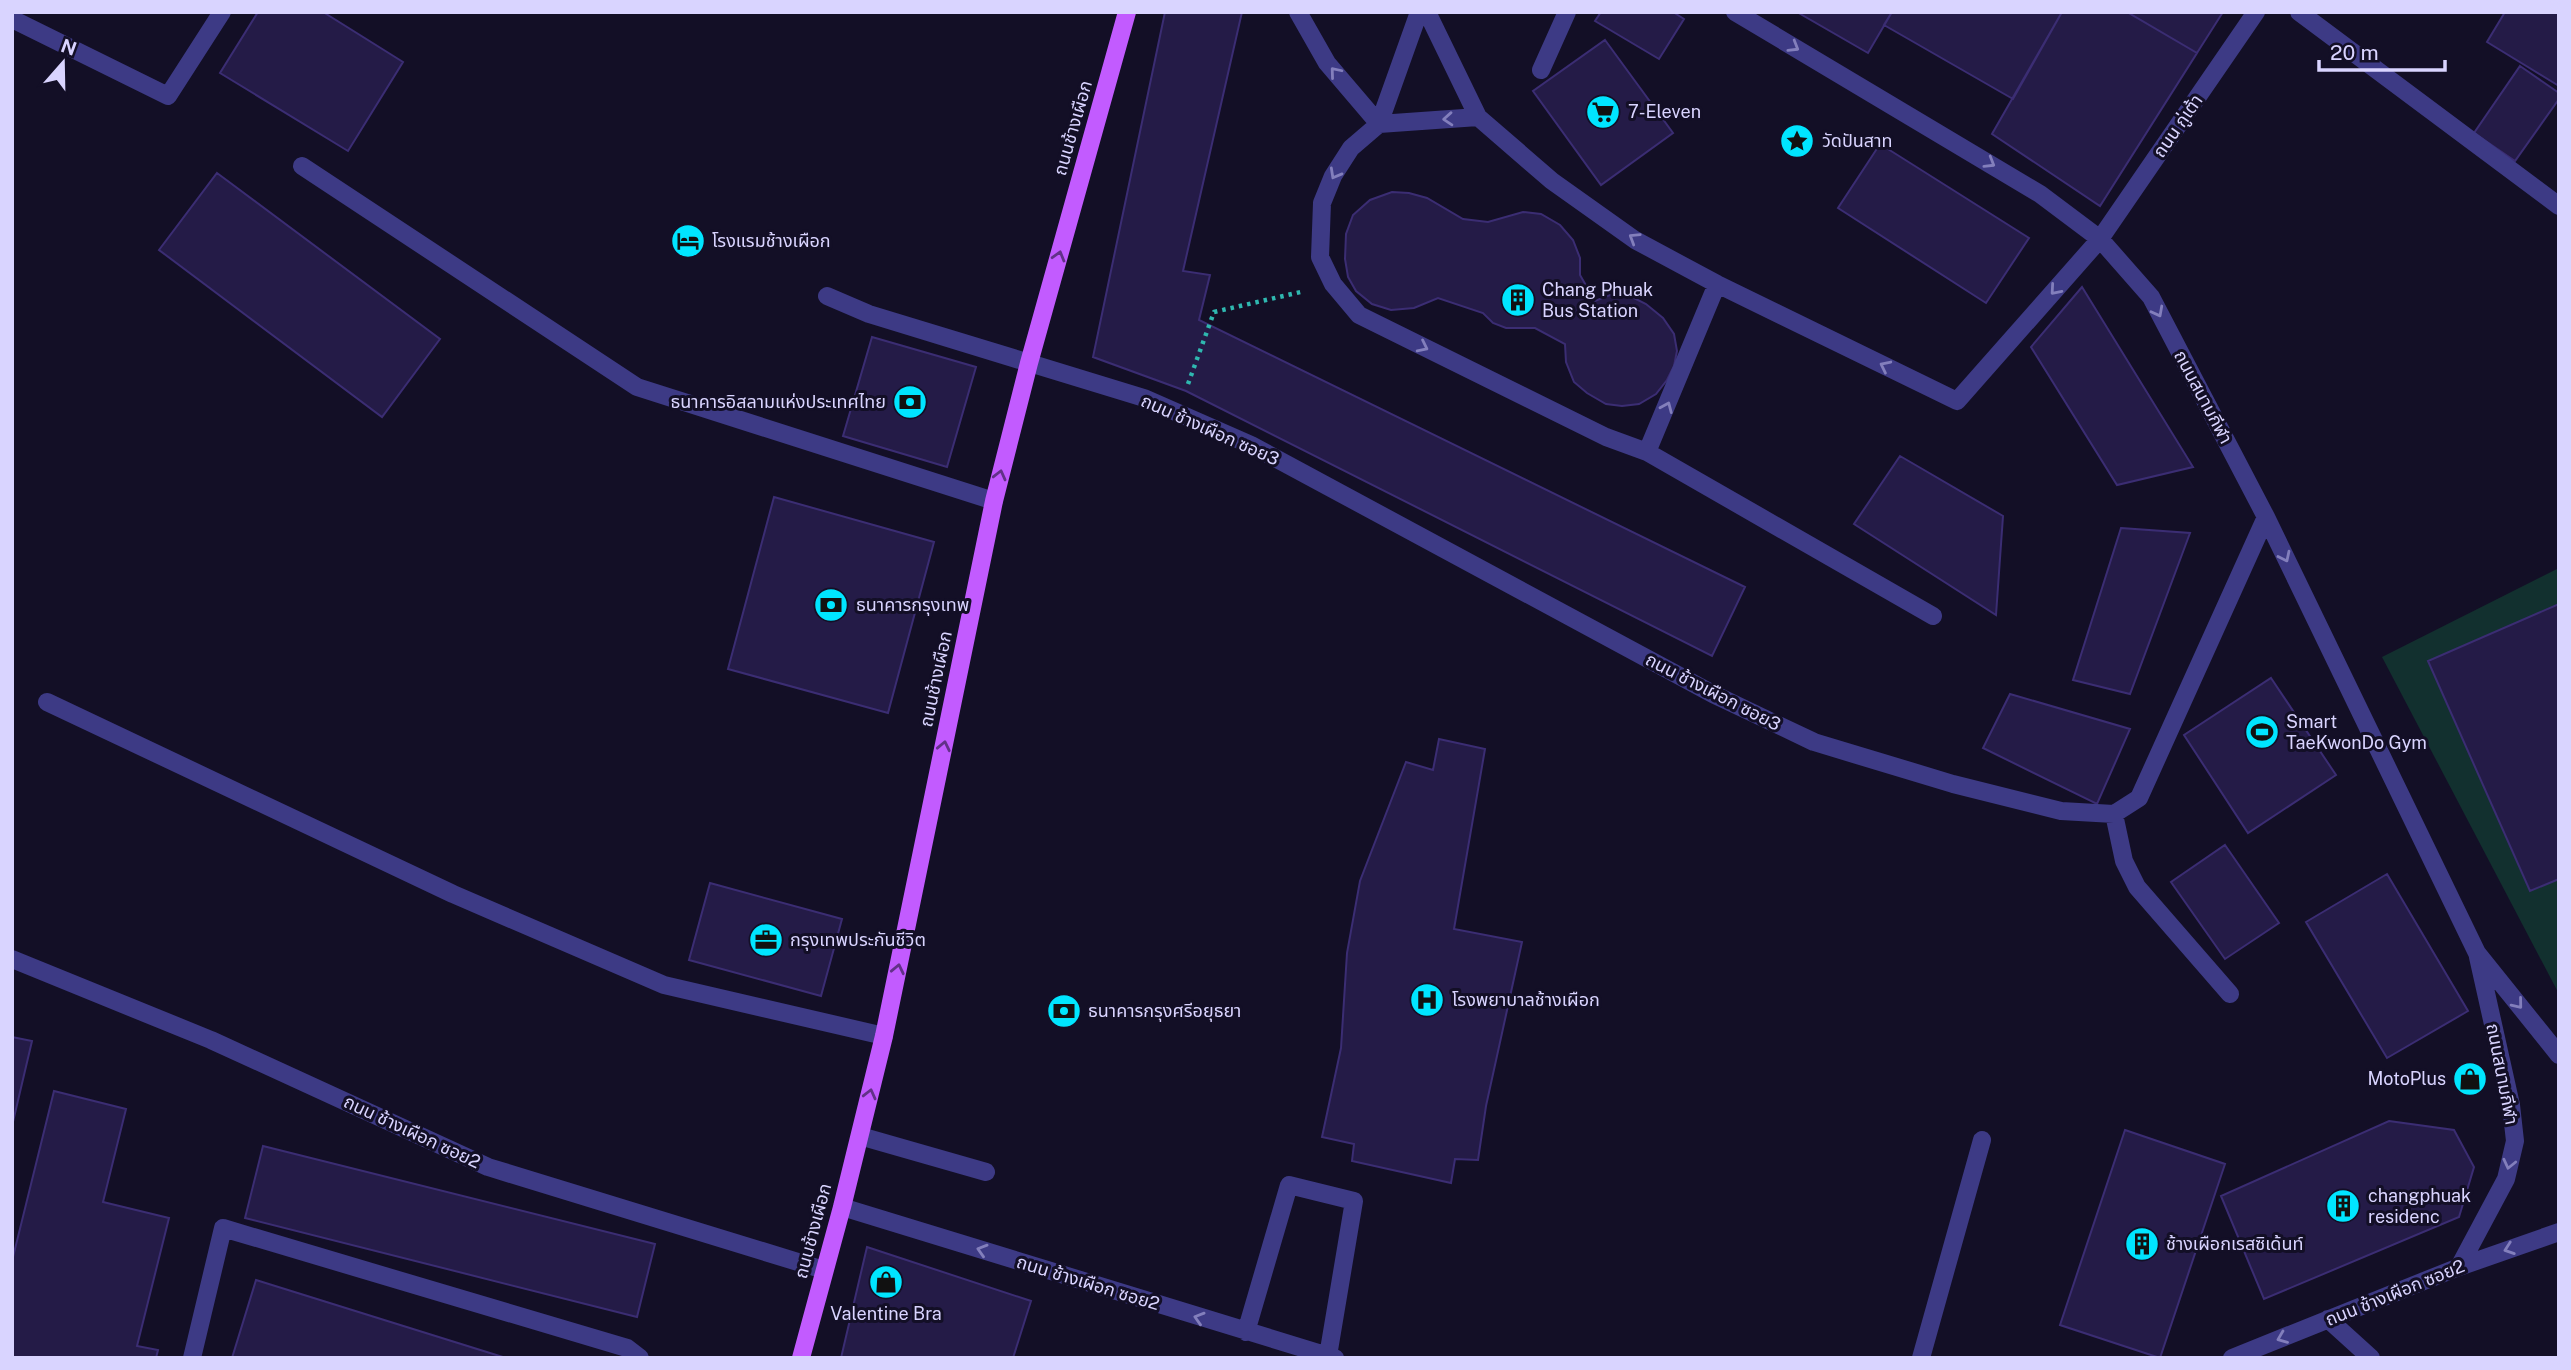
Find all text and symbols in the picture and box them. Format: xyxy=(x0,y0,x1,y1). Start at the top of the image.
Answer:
north arrow xyxy=(28,28,98,98)
scale bar xyxy=(2319,28,2445,72)
text: N xyxy=(58,34,80,60)
one-way arrow xyxy=(1787,39,1800,52)
text: 20 m xyxy=(2330,40,2379,65)
one-way arrow xyxy=(1331,67,1343,80)
street label: ถนนช้างเผือก xyxy=(1049,78,1096,178)
street label: ถนน กู่เต้า xyxy=(2148,90,2208,162)
supermarket icon: 7-Eleven xyxy=(1584,93,1622,131)
place label: 7-Eleven xyxy=(1628,101,1701,122)
one-way arrow xyxy=(1442,111,1453,126)
place icon: วัดปันสาท xyxy=(1778,122,1816,160)
place label: วัดปันสาท xyxy=(1822,130,1892,151)
one-way arrow xyxy=(1982,155,1995,168)
one-way arrow xyxy=(1330,167,1343,180)
hotel icon: โรงแรมช้างเผือก xyxy=(669,222,707,260)
place label: โรงแรมช้างเผือก xyxy=(712,230,831,251)
one-way arrow xyxy=(1629,234,1642,247)
one-way arrow xyxy=(1051,250,1065,262)
place label: Chang Phuak Bus Station xyxy=(1542,279,1653,321)
building icon: Chang Phuak Bus Station xyxy=(1499,281,1537,319)
one-way arrow xyxy=(2050,282,2063,295)
one-way arrow xyxy=(2150,304,2164,317)
one-way arrow xyxy=(1416,338,1428,352)
street label: ถนนสนามกีฬา xyxy=(2170,346,2237,447)
one-way arrow xyxy=(1880,360,1892,374)
bank icon: ธนาคารอิสลามแห่งประเทศไทย xyxy=(891,383,929,421)
street label: ถนน ช้างเผือก ซอย3 xyxy=(1138,390,1283,469)
place label: ธนาคารอิสลามแห่งประเทศไทย xyxy=(671,391,886,412)
one-way arrow xyxy=(1659,401,1673,414)
one-way arrow xyxy=(992,469,1006,481)
one-way arrow xyxy=(2277,550,2291,562)
bank icon: ธนาคารกรุงเทพ xyxy=(812,586,850,624)
place label: ธนาคารกรุงเทพ xyxy=(856,594,969,616)
street label: ถนนช้างเผือก xyxy=(915,629,956,729)
street label: ถนน ช้างเผือก ซอย3 xyxy=(1642,648,1784,735)
place label: Smart TaeKwonDo Gym xyxy=(2286,711,2427,753)
sports icon: Smart TaeKwonDo Gym xyxy=(2243,713,2281,751)
one-way arrow xyxy=(935,740,950,752)
office icon: กรุงเทพประกันชีวิต xyxy=(747,921,785,959)
place label: กรุงเทพประกันชีวิต xyxy=(790,929,926,951)
one-way arrow xyxy=(889,963,904,975)
hospital icon: โรงพยาบาลช้างเผือก xyxy=(1408,981,1446,1019)
place label: โรงพยาบาลช้างเผือก xyxy=(1452,989,1600,1010)
bank icon: ธนาคารกรุงศรีอยุธยา xyxy=(1045,992,1083,1030)
one-way arrow xyxy=(2510,996,2522,1009)
place label: ธนาคารกรุงศรีอยุธยา xyxy=(1088,1000,1241,1022)
street label: ถนนสนามกีฬา xyxy=(2482,1021,2523,1126)
shop icon: MotoPlus xyxy=(2451,1060,2489,1098)
place label: MotoPlus xyxy=(2367,1068,2446,1089)
one-way arrow xyxy=(862,1088,876,1100)
street label: ถนน ช้างเผือก ซอย2 xyxy=(341,1091,484,1172)
one-way arrow xyxy=(2503,1158,2517,1170)
street label: ถนนช้างเผือก xyxy=(790,1181,835,1281)
place label: changphuak residenc xyxy=(2368,1185,2471,1227)
building icon: changphuak residenc xyxy=(2324,1187,2362,1225)
building icon: ช้างเผือกเรสซิเด้นท์ xyxy=(2123,1225,2161,1263)
place label: ช้างเผือกเรสซิเด้นท์ xyxy=(2166,1233,2303,1254)
one-way arrow xyxy=(2503,1241,2515,1255)
one-way arrow xyxy=(976,1244,988,1259)
street label: ถนน ช้างเผือก ซอย2 xyxy=(1014,1251,1162,1314)
street label: ถนน ช้างเผือก ซอย2 xyxy=(2322,1255,2468,1330)
shop icon: Valentine Bra xyxy=(867,1263,905,1301)
place label: Valentine Bra xyxy=(830,1303,942,1324)
one-way arrow xyxy=(1193,1311,1205,1326)
one-way arrow xyxy=(2276,1329,2288,1343)

